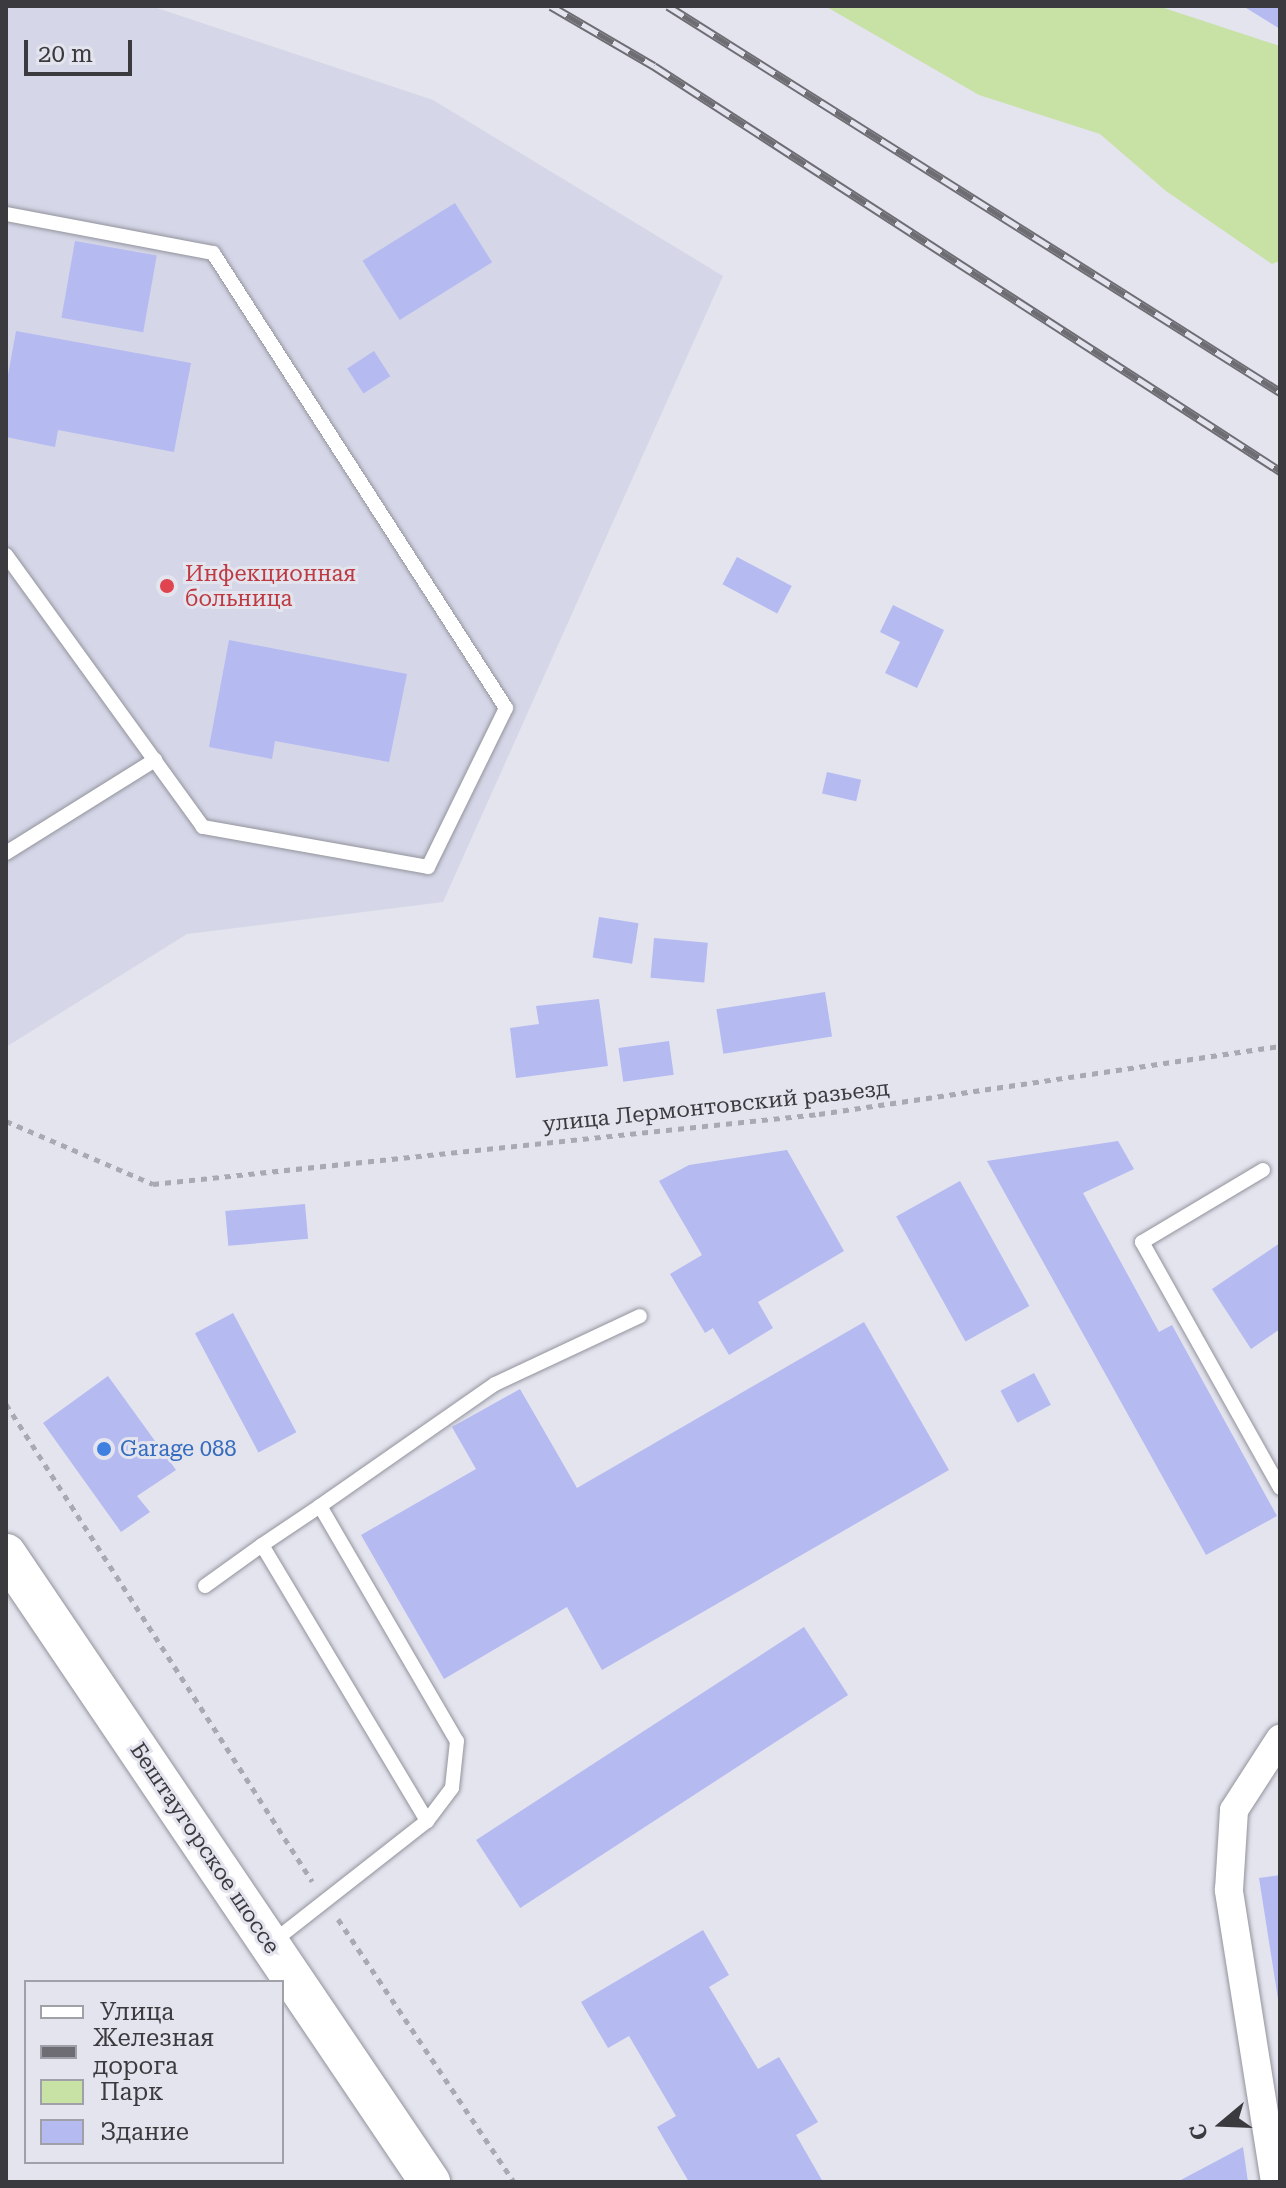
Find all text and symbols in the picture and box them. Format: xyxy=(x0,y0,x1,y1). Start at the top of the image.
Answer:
scale bar xyxy=(28,24,136,74)
text: 20 m xyxy=(38,40,93,68)
place label: Инфекционная больница xyxy=(185,560,356,612)
marker: Инфекционная больница xyxy=(156,575,178,597)
street label: улица Лермонтовский разьезд xyxy=(541,1075,891,1137)
place label: Garage 088 xyxy=(120,1436,237,1462)
marker: Garage 088 xyxy=(95,1440,113,1458)
street label: Бештаугорское шоссе xyxy=(125,1738,285,1958)
legend xyxy=(24,1980,284,2164)
text: Улица xyxy=(100,1998,174,2026)
text: Железная дорога xyxy=(93,2024,214,2080)
text: Парк xyxy=(100,2078,163,2106)
north arrow xyxy=(1182,2084,1262,2164)
text: Здание xyxy=(100,2118,189,2146)
text: С xyxy=(1185,2121,1213,2143)

